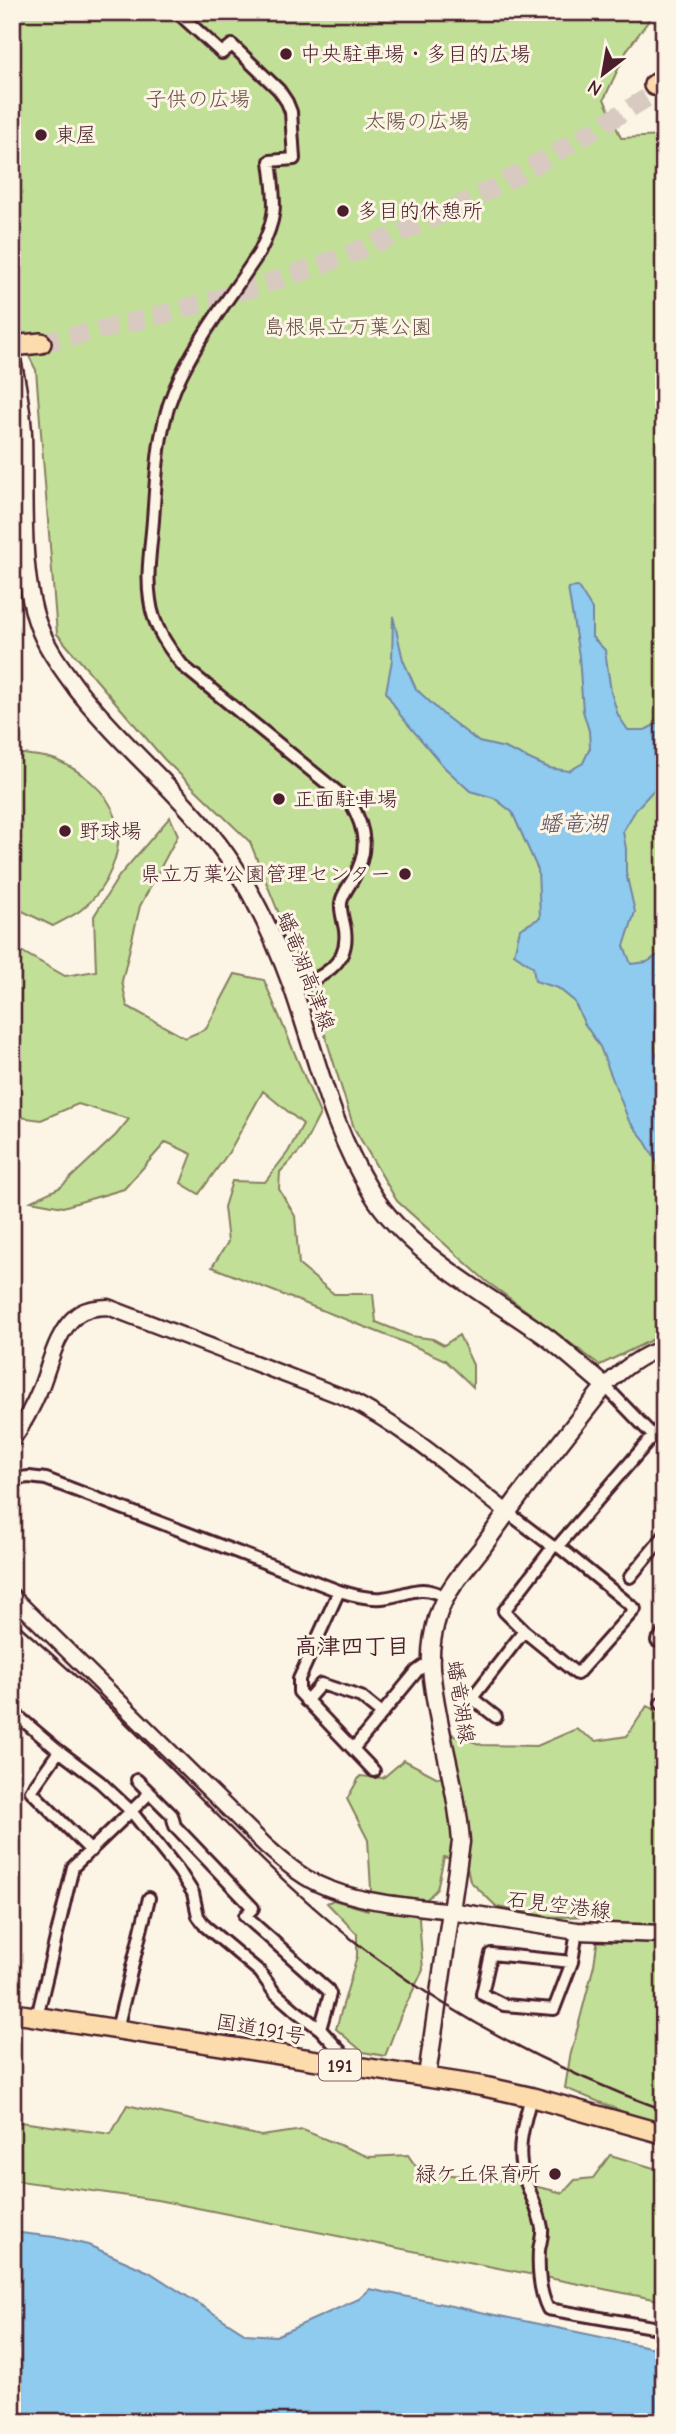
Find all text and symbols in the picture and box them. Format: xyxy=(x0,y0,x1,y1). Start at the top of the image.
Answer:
north arrow xyxy=(568,38,638,108)
place label: 中央駐車場・多目的広場 xyxy=(300,42,531,66)
marker: 中央駐車場・多目的広場 xyxy=(278,46,294,62)
text: N xyxy=(584,75,606,100)
park label: 子供の広場 xyxy=(146,87,251,111)
park label: 太陽の広場 xyxy=(365,109,470,133)
place label: 東屋 xyxy=(55,123,97,147)
marker: 東屋 xyxy=(33,127,49,143)
place label: 多目的休憩所 xyxy=(357,199,483,223)
marker: 多目的休憩所 xyxy=(335,203,351,219)
park label: 島根県立万葉公園 xyxy=(264,315,432,339)
place label: 正面駐車場 xyxy=(293,787,398,811)
marker: 正面駐車場 xyxy=(271,791,287,807)
water label: 蟠竜湖 xyxy=(539,810,610,837)
place label: 野球場 xyxy=(79,819,142,843)
marker: 野球場 xyxy=(57,823,73,839)
place label: 県立万葉公園管理センター xyxy=(140,862,391,886)
marker: 県立万葉公園管理センター xyxy=(397,866,413,882)
street label: 蟠竜湖高津線 xyxy=(272,908,340,1034)
district label: 高津四丁目 xyxy=(295,1633,410,1660)
street label: 蟠竜湖線 xyxy=(443,1659,479,1745)
street label: 石見空港線 xyxy=(505,1887,613,1923)
street label: 国道191号 xyxy=(214,2009,308,2049)
road number: 191 xyxy=(319,2050,361,2080)
place label: 緑ケ丘保育所 xyxy=(415,2162,541,2186)
marker: 緑ケ丘保育所 xyxy=(547,2166,563,2182)

